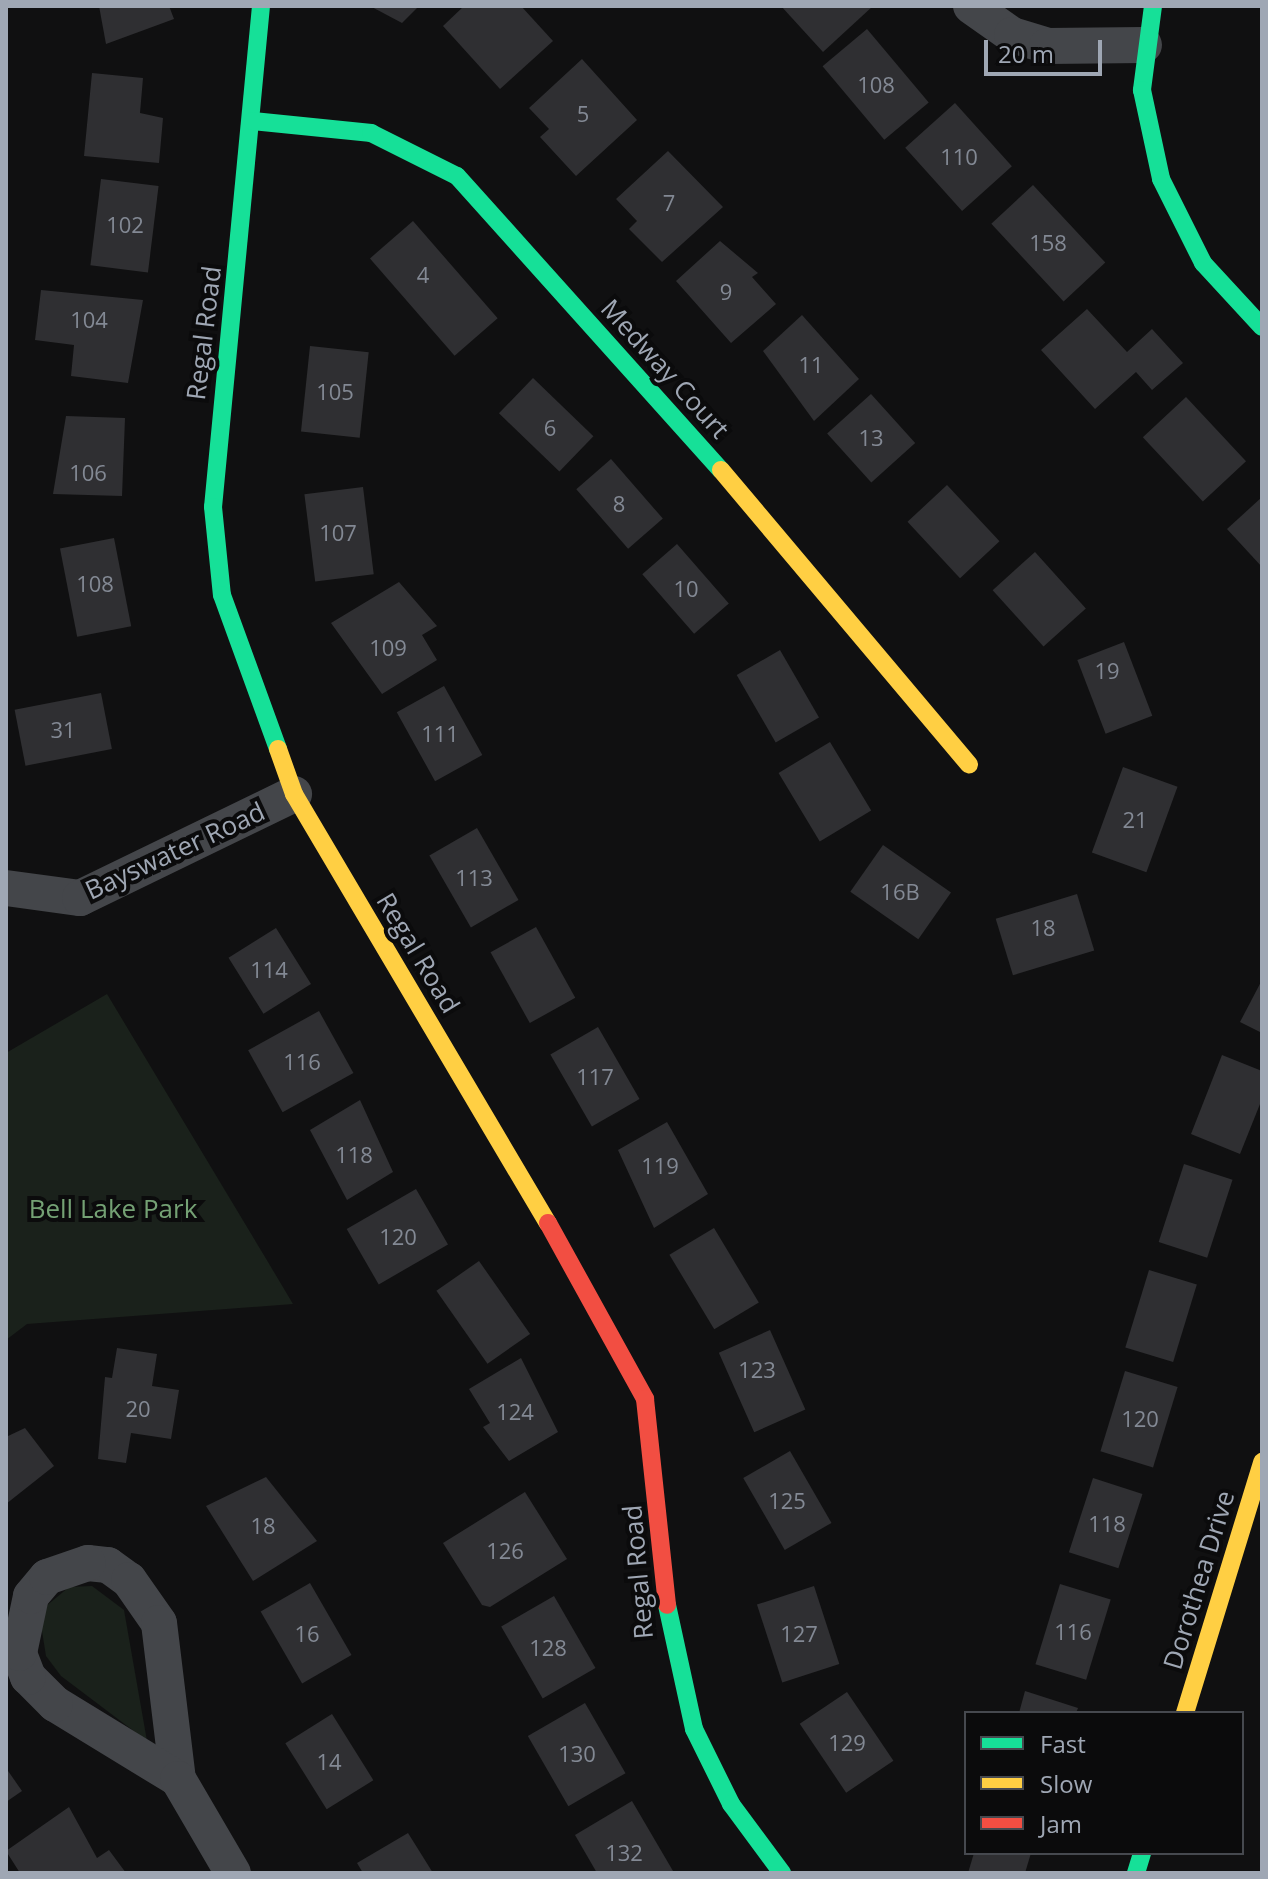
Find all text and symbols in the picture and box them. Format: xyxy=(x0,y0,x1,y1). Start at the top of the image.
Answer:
scale bar xyxy=(988,24,1106,74)
text: 20 m xyxy=(998,37,1054,70)
house number: 108 xyxy=(857,72,895,98)
house number: 5 xyxy=(577,101,589,127)
house number: 110 xyxy=(940,144,978,170)
house number: 7 xyxy=(663,190,675,216)
house number: 102 xyxy=(106,212,144,238)
house number: 158 xyxy=(1029,230,1067,256)
house number: 4 xyxy=(417,262,429,288)
street label: Regal Road xyxy=(180,264,228,402)
house number: 9 xyxy=(720,279,732,305)
street label: Medway Court xyxy=(594,293,736,445)
house number: 104 xyxy=(70,307,108,333)
house number: 11 xyxy=(798,352,824,378)
house number: 105 xyxy=(316,379,354,405)
house number: 6 xyxy=(544,415,556,441)
house number: 13 xyxy=(858,425,884,451)
house number: 106 xyxy=(69,460,107,486)
house number: 8 xyxy=(613,491,625,517)
house number: 107 xyxy=(319,520,357,546)
house number: 108 xyxy=(76,571,114,597)
house number: 10 xyxy=(673,576,699,602)
house number: 109 xyxy=(369,635,407,661)
house number: 19 xyxy=(1094,658,1120,684)
house number: 31 xyxy=(50,717,76,743)
house number: 111 xyxy=(421,721,459,747)
street label: Bayswater Road xyxy=(80,796,270,906)
house number: 21 xyxy=(1122,807,1148,833)
house number: 113 xyxy=(455,865,493,891)
house number: 16B xyxy=(880,879,920,905)
street label: Regal Road xyxy=(370,887,466,1019)
house number: 18 xyxy=(1030,915,1056,941)
house number: 114 xyxy=(250,957,288,983)
house number: 116 xyxy=(283,1049,321,1075)
house number: 117 xyxy=(576,1064,614,1090)
house number: 118 xyxy=(335,1142,373,1168)
house number: 119 xyxy=(641,1153,679,1179)
park label: Bell Lake Park xyxy=(29,1193,197,1225)
house number: 120 xyxy=(379,1224,417,1250)
house number: 123 xyxy=(738,1357,776,1383)
house number: 20 xyxy=(125,1396,151,1422)
house number: 124 xyxy=(496,1399,534,1425)
house number: 120 xyxy=(1121,1406,1159,1432)
street label: Dorothea Drive xyxy=(1157,1487,1241,1673)
house number: 125 xyxy=(768,1488,806,1514)
street label: Regal Road xyxy=(617,1504,659,1640)
house number: 118 xyxy=(1088,1511,1126,1537)
house number: 18 xyxy=(250,1513,276,1539)
house number: 126 xyxy=(486,1538,524,1564)
house number: 116 xyxy=(1054,1619,1092,1645)
house number: 16 xyxy=(294,1621,320,1647)
house number: 127 xyxy=(780,1621,818,1647)
house number: 128 xyxy=(529,1635,567,1661)
legend xyxy=(964,1711,1244,1855)
text: Fast xyxy=(1040,1727,1086,1760)
house number: 129 xyxy=(828,1730,866,1756)
house number: 130 xyxy=(558,1741,596,1767)
house number: 14 xyxy=(316,1749,342,1775)
text: Slow xyxy=(1040,1767,1092,1800)
text: Jam xyxy=(1040,1807,1082,1840)
house number: 132 xyxy=(605,1840,643,1866)

